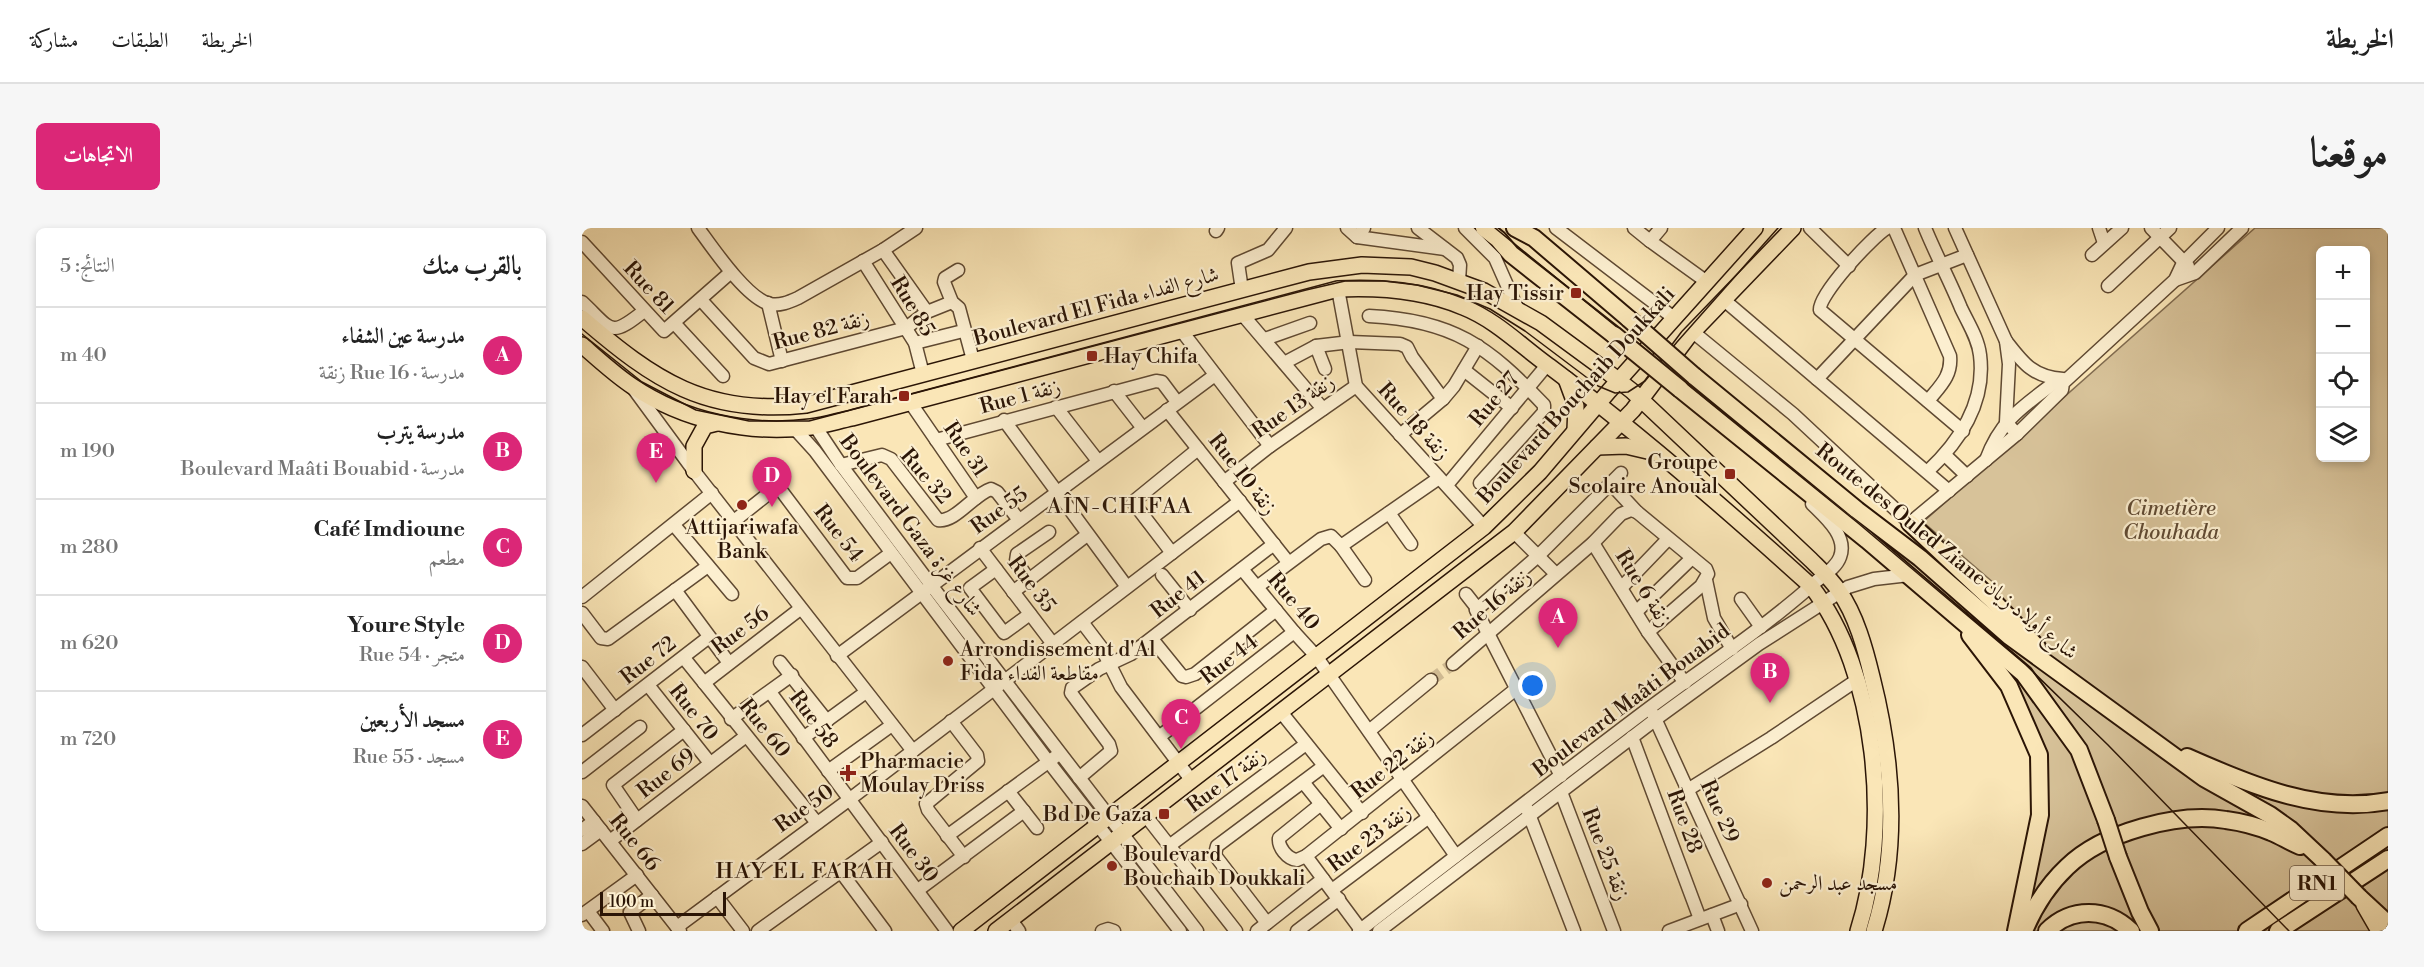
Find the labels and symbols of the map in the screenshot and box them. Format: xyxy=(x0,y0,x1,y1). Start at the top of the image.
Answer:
street label: Rue 81 xyxy=(617,256,679,320)
street label: Boulevard El Fida شارع الفداء xyxy=(970,262,1223,356)
street label: Rue 85 xyxy=(884,272,940,341)
place label: Hay Tissir xyxy=(1466,281,1564,307)
street label: Boulevard Bouchaib Doukkali xyxy=(1472,282,1681,510)
marker: Hay Tissir xyxy=(1569,286,1583,300)
street label: Rue 82 زنقة xyxy=(770,306,872,356)
place label: Hay Chifa xyxy=(1104,344,1198,370)
marker: Hay Chifa xyxy=(1085,349,1099,363)
street label: Rue 27 xyxy=(1464,367,1526,432)
street label: Rue 13 زنقة xyxy=(1247,369,1340,445)
street label: Rue 1 زنقة xyxy=(977,374,1064,420)
street label: Rue 18 زنقة xyxy=(1372,377,1455,466)
place label: Hay el Farah xyxy=(774,384,892,410)
marker: Hay el Farah xyxy=(897,389,911,403)
street label: Rue 31 xyxy=(937,417,993,482)
street label: Boulevard Gaza شارع غزة xyxy=(830,429,987,624)
street label: Rue 10 زنقة xyxy=(1202,429,1282,521)
pin: E xyxy=(636,434,676,483)
street label: Route des Ouled Ziane شارع أولاد زيان xyxy=(1808,436,2085,669)
street label: Rue 32 xyxy=(894,444,956,510)
place label: Groupe Scolaire Anoual xyxy=(1568,450,1718,500)
pin: D xyxy=(752,458,792,507)
marker: Groupe Scolaire Anoual xyxy=(1723,467,1737,481)
street label: Rue 55 xyxy=(966,481,1033,540)
district label: AÎN-CHIFAA xyxy=(1046,492,1193,520)
park label: Cimetière Chouhada xyxy=(2123,496,2219,546)
marker: Attijariwafa Bank xyxy=(735,498,749,512)
street label: Rue 54 xyxy=(808,500,869,568)
place label: Attijariwafa Bank xyxy=(684,515,799,565)
street label: Rue 6 زنقة xyxy=(1609,545,1677,632)
street label: Rue 35 xyxy=(1001,551,1061,618)
street label: Rue 16 زنقة xyxy=(1448,564,1537,646)
street label: Rue 41 xyxy=(1146,565,1211,624)
street label: Rue 40 xyxy=(1261,567,1325,636)
pin: A xyxy=(1538,598,1578,648)
street label: Rue 56 xyxy=(707,600,775,661)
street label: Boulevard Maâti Bouabid xyxy=(1527,618,1735,784)
street label: Rue 44 xyxy=(1195,629,1264,691)
street label: Rue 72 xyxy=(616,631,682,691)
place label: Arrondissement d'Al Fida مقاطعة الفداء xyxy=(959,637,1155,687)
marker: Arrondissement d'Al Fida مقاطعة الفداء xyxy=(941,654,955,668)
pin: B xyxy=(1750,654,1790,703)
your location xyxy=(1518,671,1547,700)
street label: Rue 70 xyxy=(663,679,724,746)
street label: Rue 58 xyxy=(783,685,843,754)
street label: Rue 60 xyxy=(733,694,796,763)
pin: C xyxy=(1162,700,1200,749)
street label: Rue 22 زنقة xyxy=(1346,724,1439,805)
street label: Rue 69 xyxy=(632,743,701,805)
street label: Rue 17 زنقة xyxy=(1182,743,1271,819)
place label: Pharmacie Moulay Driss xyxy=(860,749,985,799)
marker: Pharmacie Moulay Driss xyxy=(841,766,855,780)
street label: Rue 29 xyxy=(1694,776,1744,847)
street label: Rue 50 xyxy=(770,779,839,839)
street label: Rue 28 xyxy=(1661,786,1708,857)
street label: Rue 23 زنقة xyxy=(1323,799,1416,879)
place label: Bd De Gaza xyxy=(1042,802,1152,828)
street label: Rue 25 زنقة xyxy=(1575,804,1635,905)
marker: Bd De Gaza xyxy=(1157,807,1171,821)
street label: Rue 66 xyxy=(603,808,666,877)
street label: Rue 30 xyxy=(883,819,944,888)
place label: Boulevard Bouchaib Doukkali xyxy=(1123,842,1306,892)
district label: HAY EL FARAH xyxy=(716,858,894,885)
marker: Boulevard Bouchaib Doukkali xyxy=(1105,859,1119,873)
road number: RN1 xyxy=(2290,866,2344,900)
place label: مسجد عبد الرحمن xyxy=(1779,871,1897,897)
marker: مسجد عبد الرحمن xyxy=(1760,876,1774,890)
scale bar xyxy=(600,889,726,916)

